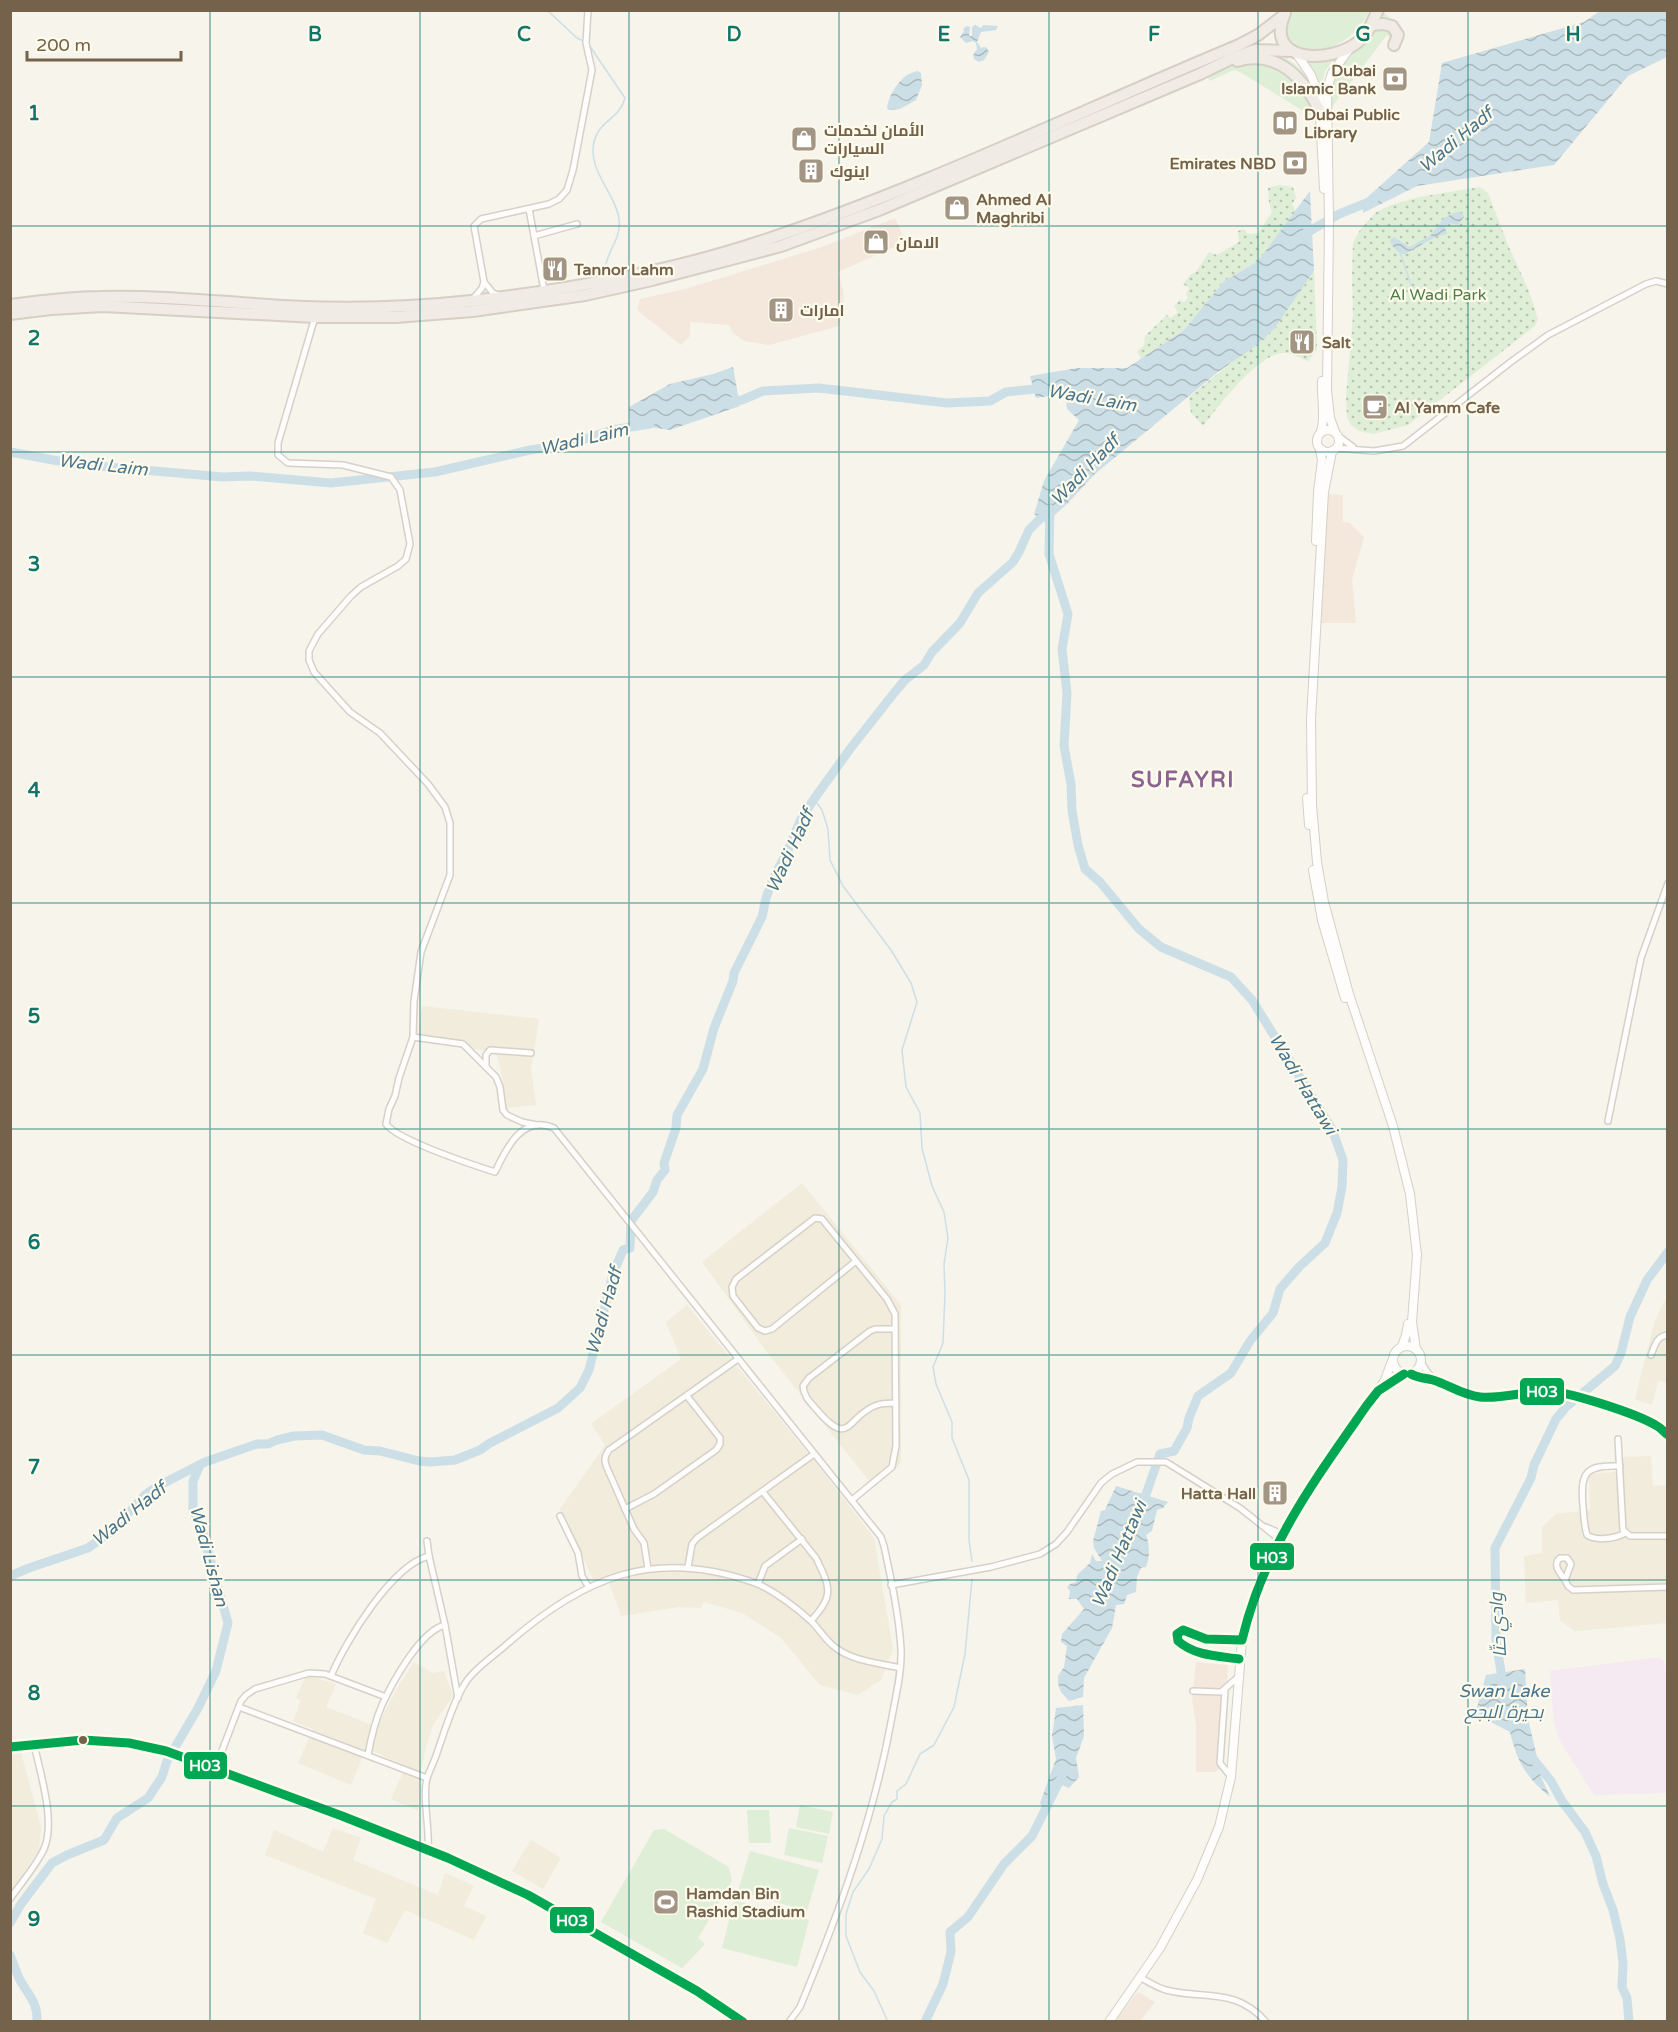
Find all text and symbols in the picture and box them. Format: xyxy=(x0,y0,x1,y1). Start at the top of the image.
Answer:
text: B xyxy=(308,23,322,47)
text: C xyxy=(517,23,531,47)
text: D xyxy=(726,23,742,47)
text: E xyxy=(938,23,951,47)
text: F xyxy=(1148,23,1160,47)
text: G xyxy=(1355,23,1371,47)
text: H xyxy=(1565,23,1581,47)
scale bar xyxy=(27,24,182,62)
text: 200 m xyxy=(36,34,91,56)
place label: Dubai Islamic Bank xyxy=(1281,61,1376,99)
bank icon: Dubai Islamic Bank xyxy=(1380,64,1410,94)
water label: Wadi Hadf xyxy=(1414,101,1500,177)
text: 1 xyxy=(28,102,40,126)
place label: Dubai Public Library xyxy=(1304,105,1400,143)
library icon: Dubai Public Library xyxy=(1270,108,1300,138)
place label: الأمان لخدمات السيارات xyxy=(824,121,925,159)
shop icon: الأمان لخدمات السيارات xyxy=(789,124,819,154)
bank icon: Emirates NBD xyxy=(1280,148,1310,178)
place label: Emirates NBD xyxy=(1169,154,1276,174)
building icon: اينوك xyxy=(796,156,826,186)
place label: اينوك xyxy=(830,162,870,182)
place label: Ahmed Al Maghribi xyxy=(976,190,1051,228)
shop icon: Ahmed Al Maghribi xyxy=(942,193,972,223)
shop icon: الامان xyxy=(861,227,891,257)
place label: الامان xyxy=(896,233,939,253)
restaurant icon: Tannor Lahm xyxy=(540,254,570,284)
place label: Tannor Lahm xyxy=(573,260,674,280)
park label: Al Wadi Park xyxy=(1390,285,1487,305)
building icon: امارات xyxy=(766,295,796,325)
place label: امارات xyxy=(800,301,845,321)
text: 2 xyxy=(28,327,40,351)
restaurant icon: Salt xyxy=(1287,327,1317,357)
place label: Salt xyxy=(1322,333,1352,353)
water label: Wadi Laim xyxy=(1046,379,1138,417)
cafe icon: Al Yamm Cafe xyxy=(1360,392,1390,422)
place label: Al Yamm Cafe xyxy=(1394,398,1500,418)
water label: Wadi Laim xyxy=(538,418,631,460)
water label: Wadi Hadf xyxy=(1046,428,1126,510)
water label: Wadi Laim xyxy=(57,449,149,481)
text: 3 xyxy=(28,553,40,577)
district label: SUFAYRI xyxy=(1131,767,1235,793)
text: 4 xyxy=(28,779,41,803)
water label: Wadi Hadf xyxy=(761,803,820,896)
text: 5 xyxy=(28,1005,40,1029)
water label: Wadi Hattawi xyxy=(1264,1029,1343,1141)
text: 6 xyxy=(28,1231,40,1255)
water label: Wadi Hadf xyxy=(581,1262,628,1357)
line badge: H03 xyxy=(1519,1377,1565,1406)
text: H03 xyxy=(1526,1382,1558,1402)
text: 7 xyxy=(28,1456,40,1480)
water label: Wadi Hadf xyxy=(87,1475,173,1551)
building icon: Hatta Hall xyxy=(1260,1478,1290,1508)
place label: Hatta Hall xyxy=(1181,1484,1256,1504)
water label: Wadi Hattawi xyxy=(1087,1495,1152,1611)
water label: Wadi Lishan xyxy=(185,1503,233,1610)
line badge: H03 xyxy=(1249,1542,1295,1571)
text: H03 xyxy=(1256,1548,1288,1568)
water label: وادي حتّا xyxy=(1485,1591,1514,1658)
water label: Swan Lake بحيرة البجع xyxy=(1459,1680,1550,1724)
text: 8 xyxy=(28,1682,40,1706)
unlabelled marker xyxy=(77,1734,89,1746)
line badge: H03 xyxy=(183,1751,228,1780)
text: H03 xyxy=(189,1756,221,1776)
place label: Hamdan Bin Rashid Stadium xyxy=(686,1884,805,1922)
sports icon: Hamdan Bin Rashid Stadium xyxy=(651,1887,681,1917)
line badge: H03 xyxy=(549,1906,595,1934)
text: 9 xyxy=(28,1908,40,1932)
text: H03 xyxy=(556,1911,588,1931)

